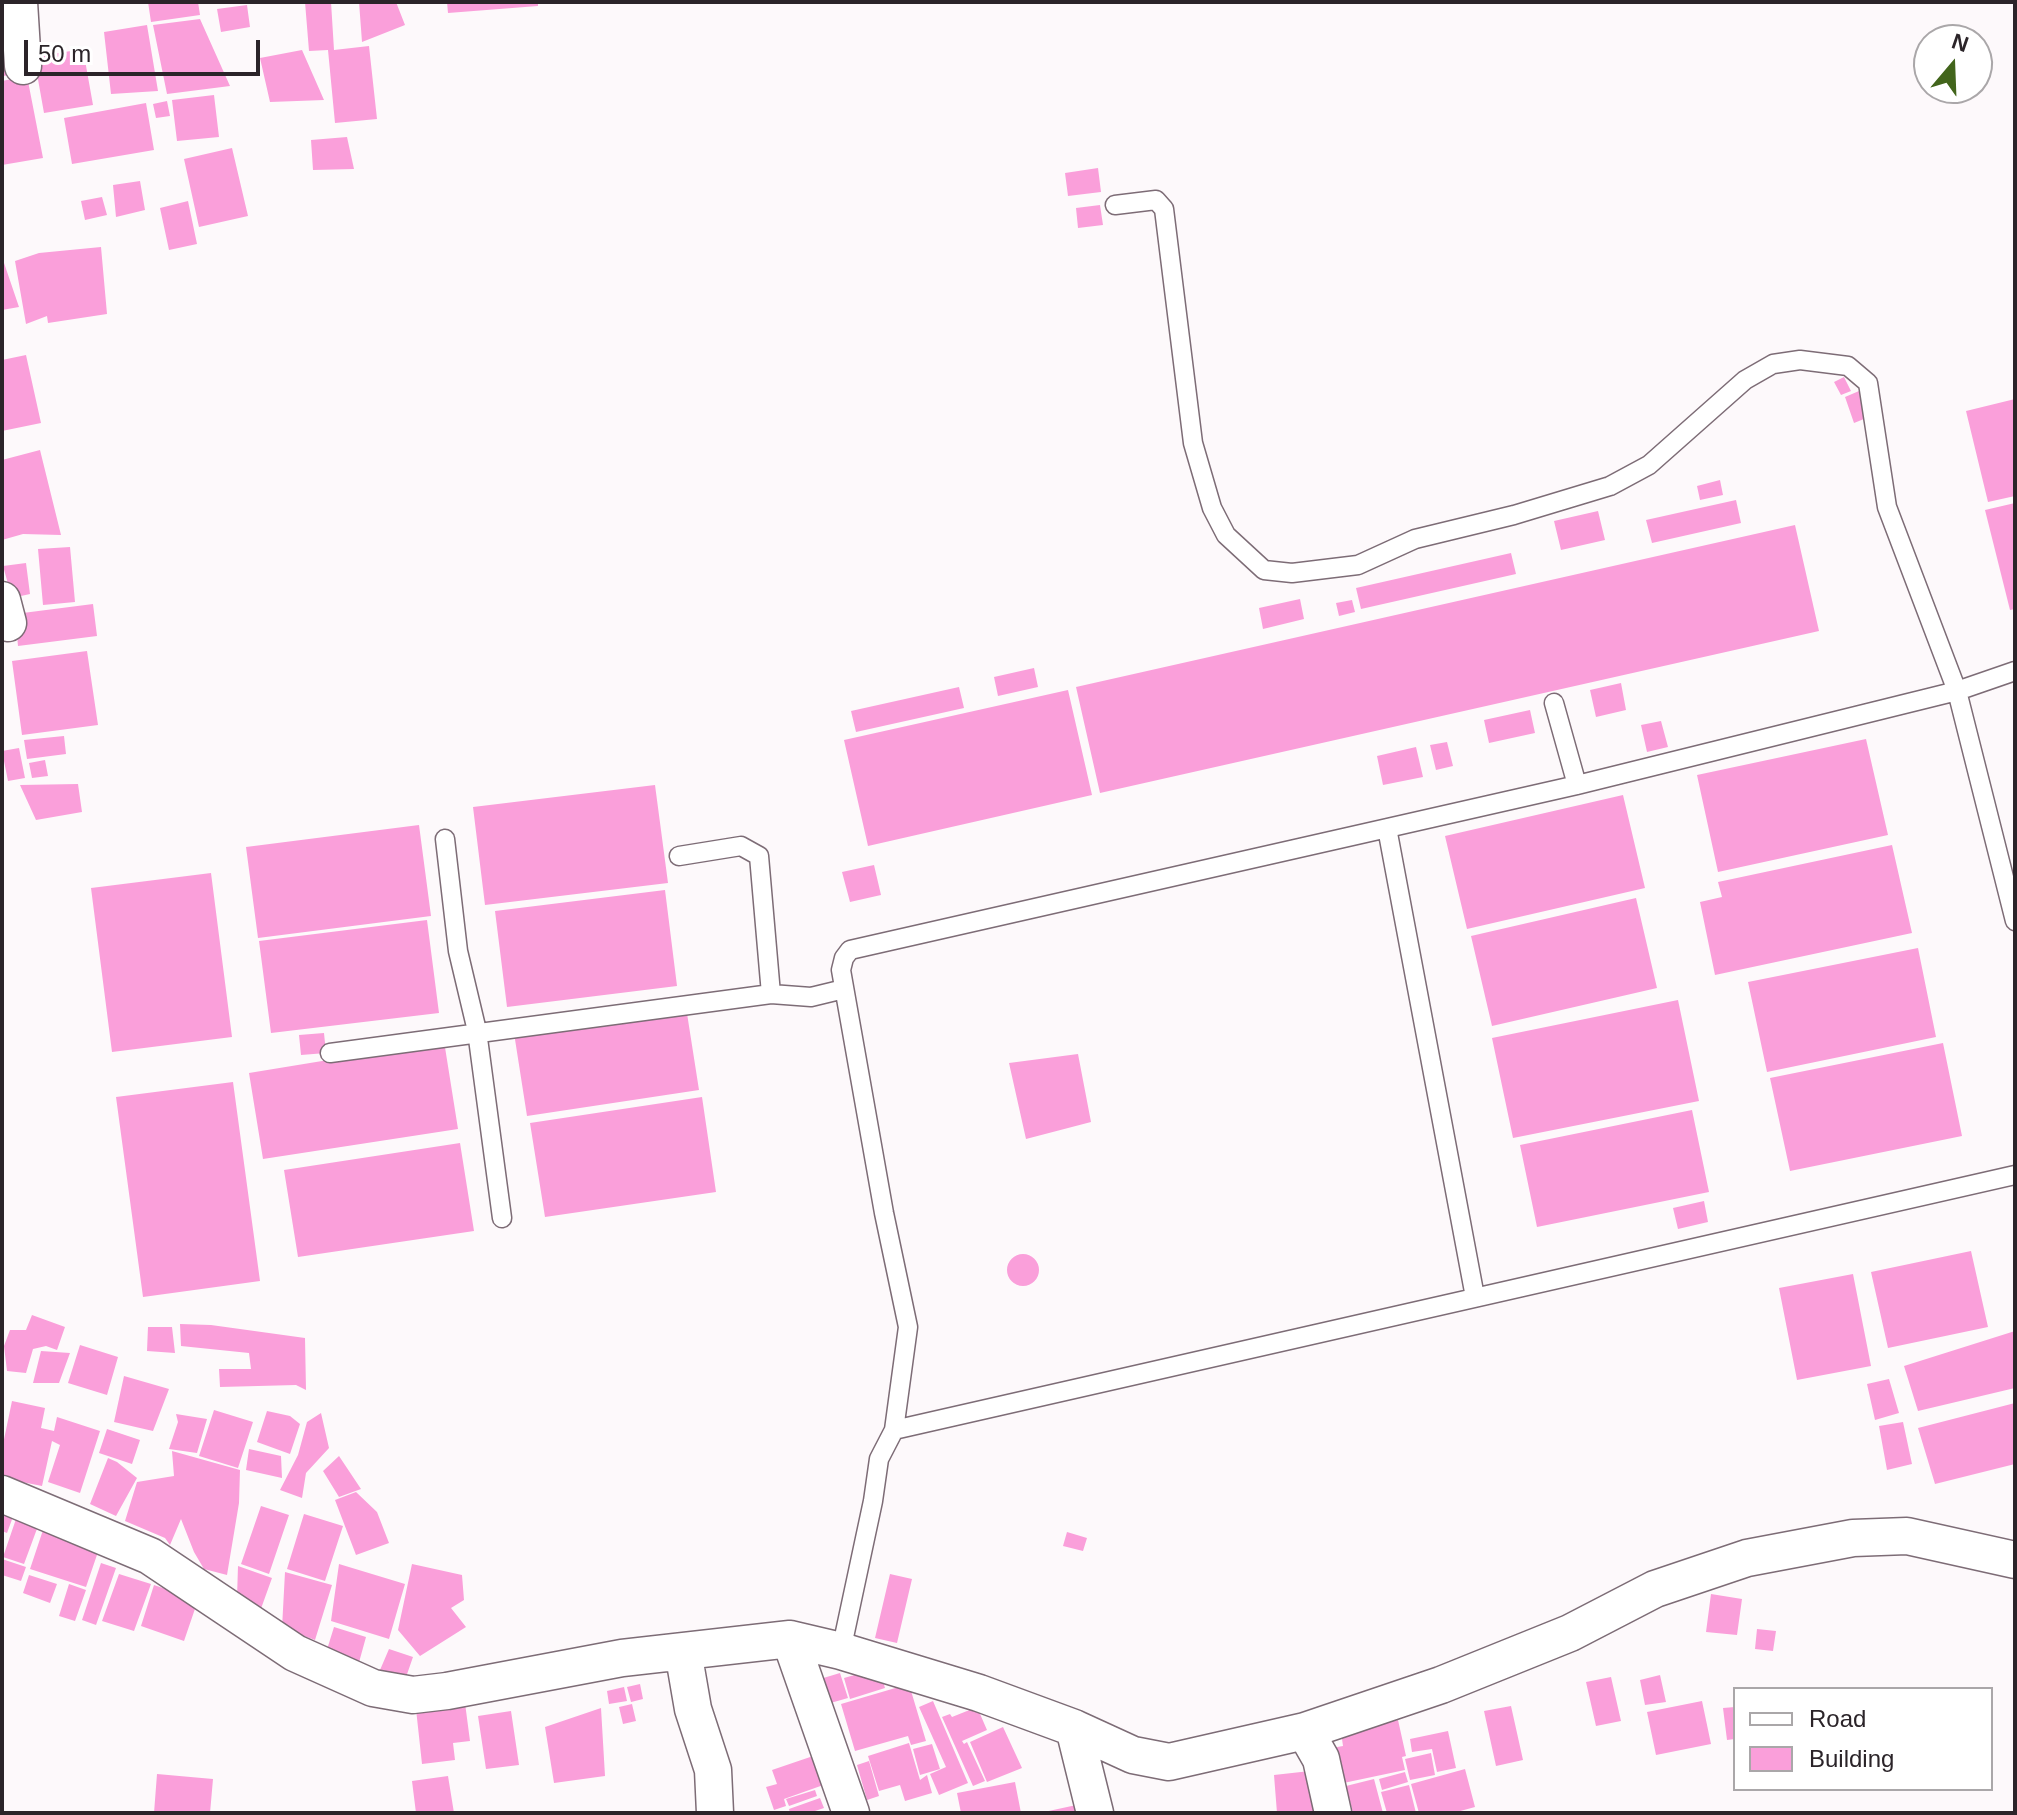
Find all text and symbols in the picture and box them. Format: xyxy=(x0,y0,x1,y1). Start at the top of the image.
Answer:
scale bar xyxy=(28,24,264,74)
north arrow xyxy=(1913,24,1993,104)
text: N xyxy=(1949,28,1972,57)
text: 50 m xyxy=(38,40,91,67)
legend xyxy=(1733,1687,1993,1791)
text: Road xyxy=(1809,1705,1866,1732)
text: Building xyxy=(1809,1745,1894,1772)

